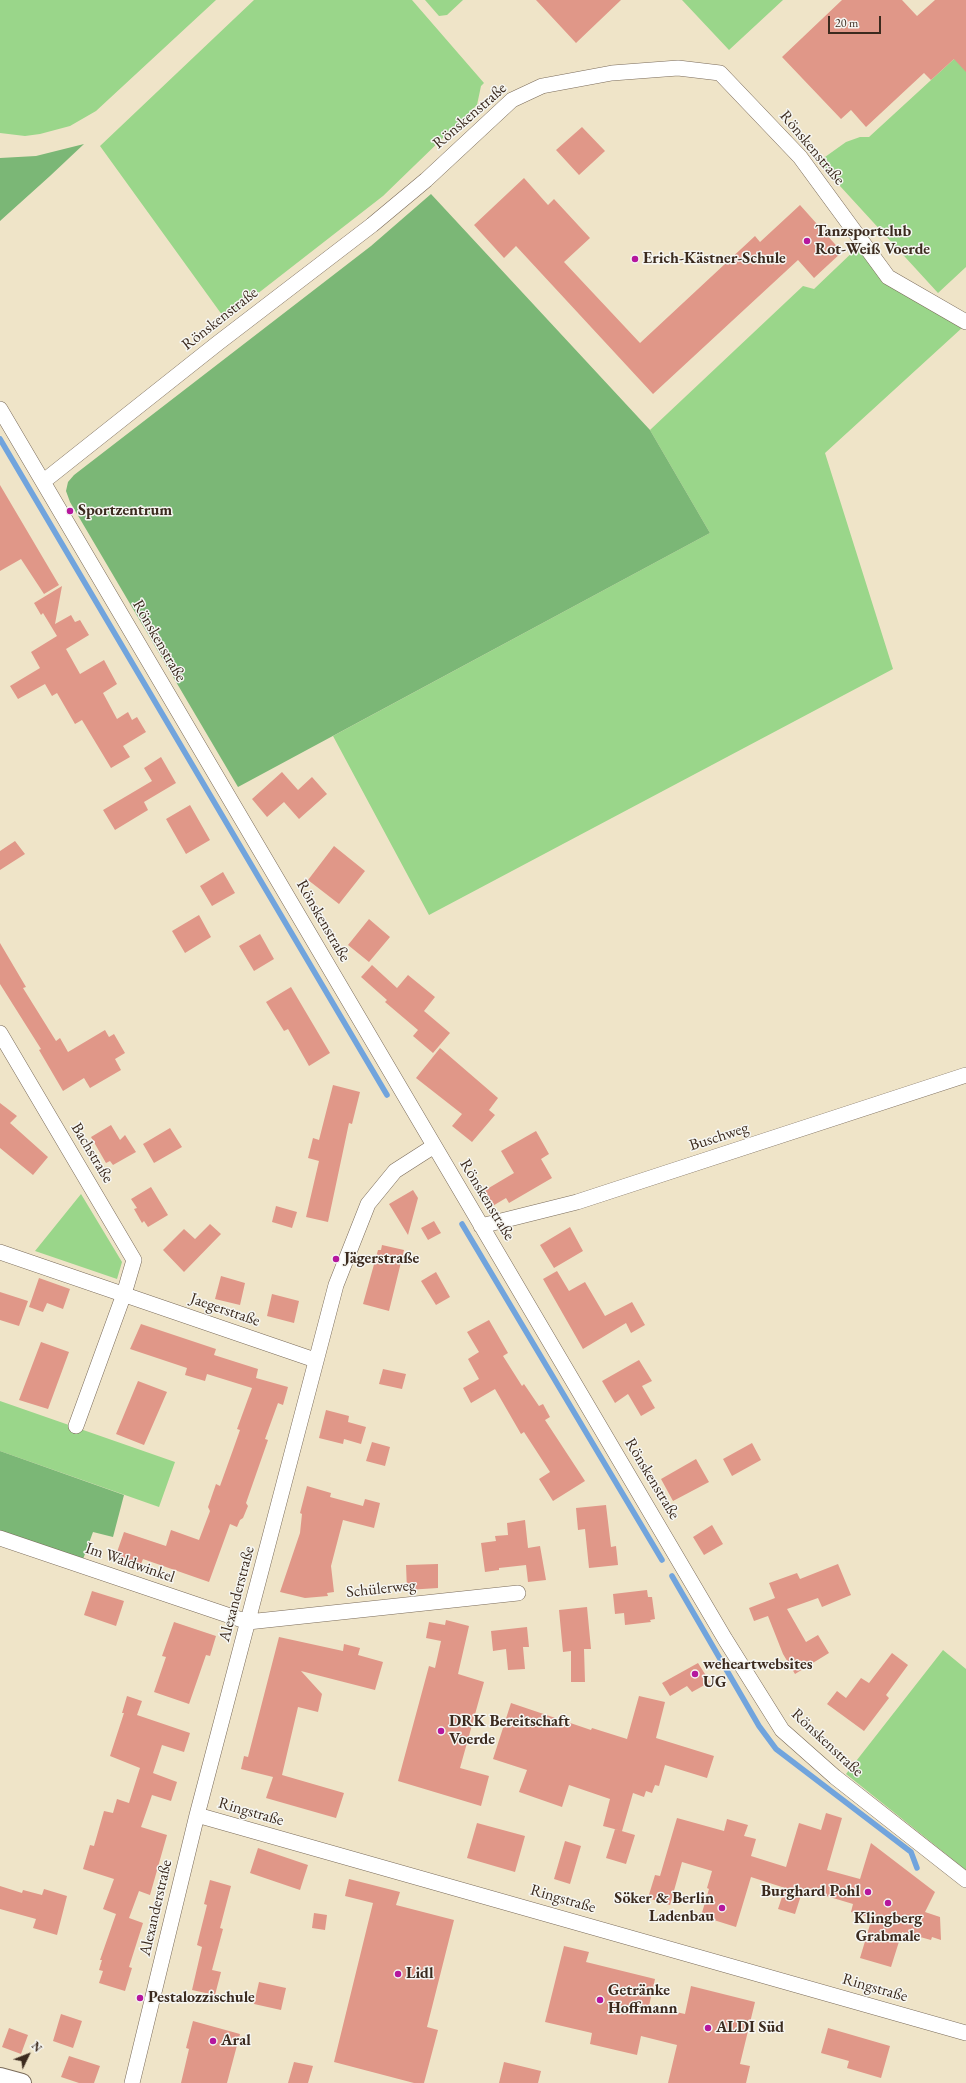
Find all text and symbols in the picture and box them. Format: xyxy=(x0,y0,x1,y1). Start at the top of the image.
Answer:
scale bar xyxy=(830,8,883,34)
text: 20 m xyxy=(835,15,858,31)
street label: Rönskenstraße xyxy=(429,79,511,153)
street label: Rönskenstraße xyxy=(775,107,849,189)
place label: Tanzsportclub Rot-Weiß Voerde xyxy=(815,222,930,260)
marker: Tanzsportclub Rot-Weiß Voerde xyxy=(802,236,812,246)
place label: Erich-Kästner-Schule xyxy=(643,249,786,269)
marker: Erich-Kästner-Schule xyxy=(630,254,640,264)
street label: Rönskenstraße xyxy=(178,283,262,355)
place label: Sportzentrum xyxy=(78,501,172,521)
marker: Sportzentrum xyxy=(65,506,75,516)
street label: Rönskenstraße xyxy=(128,597,190,685)
street label: Rönskenstraße xyxy=(292,877,354,965)
street label: Buschweg xyxy=(687,1118,751,1156)
street label: Bachstraße xyxy=(67,1119,117,1187)
street label: Rönskenstraße xyxy=(455,1156,519,1244)
place label: Jägerstraße xyxy=(344,1249,419,1269)
marker: Jägerstraße xyxy=(331,1254,341,1264)
street label: Jaegerstraße xyxy=(187,1289,263,1331)
street label: Rönskenstraße xyxy=(620,1435,684,1523)
street label: Im Waldwinkel xyxy=(83,1539,177,1587)
street label: Alexanderstraße xyxy=(215,1544,259,1644)
street label: Schülerweg xyxy=(345,1576,417,1602)
place label: weheartwebsites UG xyxy=(703,1655,813,1693)
marker: weheartwebsites UG xyxy=(690,1669,700,1679)
street label: Rönskenstraße xyxy=(787,1705,867,1781)
place label: DRK Bereitschaft Voerde xyxy=(449,1712,570,1750)
marker: DRK Bereitschaft Voerde xyxy=(436,1726,446,1736)
street label: Ringstraße xyxy=(216,1794,286,1830)
street label: Alexanderstraße xyxy=(136,1858,176,1958)
street label: Ringstraße xyxy=(528,1881,598,1917)
place label: Burghard Pohl xyxy=(761,1882,860,1902)
marker: Burghard Pohl xyxy=(863,1887,873,1897)
place label: Söker & Berlin Ladenbau xyxy=(614,1889,714,1927)
marker: Klingberg Grabmale xyxy=(883,1898,893,1908)
marker: Söker & Berlin Ladenbau xyxy=(717,1903,727,1913)
place label: Klingberg Grabmale xyxy=(854,1909,922,1947)
place label: Lidl xyxy=(406,1964,434,1984)
marker: Lidl xyxy=(393,1969,403,1979)
street label: Ringstraße xyxy=(840,1970,910,2006)
place label: Getränke Hoffmann xyxy=(608,1981,678,2019)
place label: Pestalozzischule xyxy=(148,1988,255,2008)
marker: Pestalozzischule xyxy=(135,1993,145,2003)
marker: Getränke Hoffmann xyxy=(595,1995,605,2005)
place label: ALDI Süd xyxy=(716,2018,784,2038)
marker: ALDI Süd xyxy=(703,2023,713,2033)
place label: Aral xyxy=(221,2031,251,2051)
north arrow xyxy=(8,2035,48,2075)
marker: Aral xyxy=(208,2036,218,2046)
text: N xyxy=(29,2039,45,2055)

